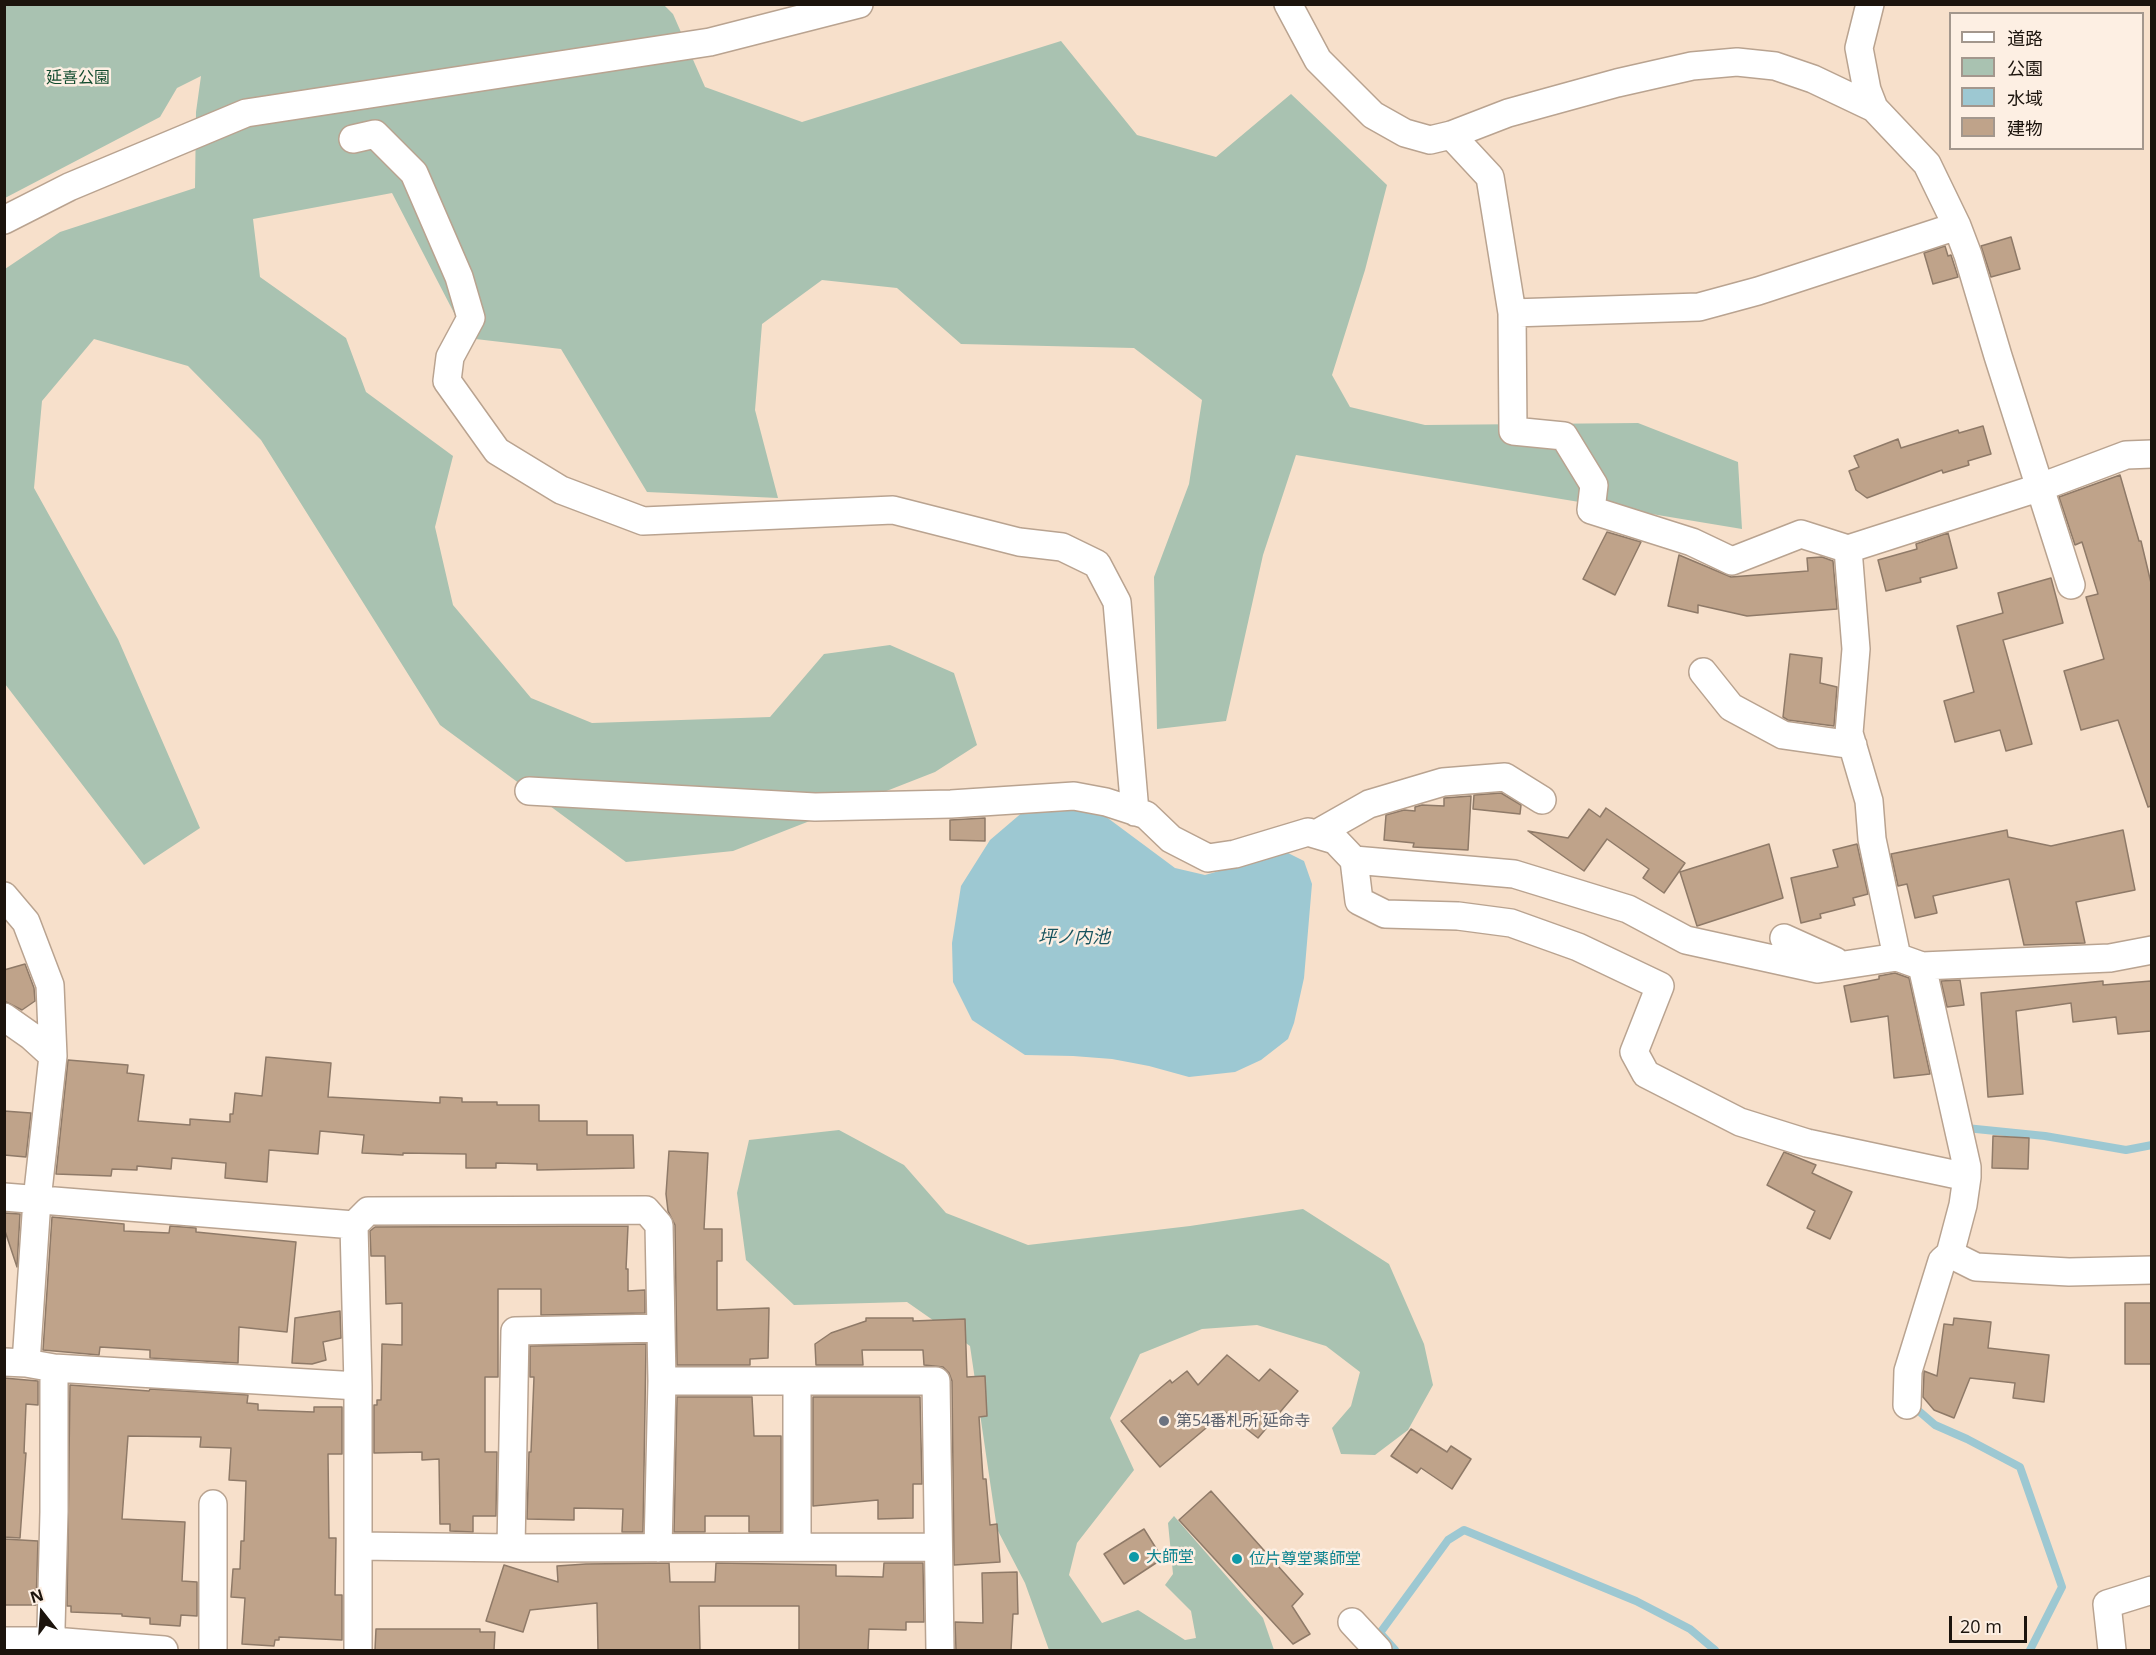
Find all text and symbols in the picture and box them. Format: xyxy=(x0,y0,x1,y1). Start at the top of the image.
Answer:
legend xyxy=(1949,12,2144,150)
text: 道路 xyxy=(2007,26,2043,50)
text: 公園 xyxy=(2007,56,2043,80)
park label: 延喜公園 xyxy=(46,68,110,88)
text: 水域 xyxy=(2007,86,2043,110)
text: 建物 xyxy=(2007,116,2043,140)
water label: 坪ノ内池 xyxy=(1038,927,1110,949)
place label: 第54番札所 延命寺 xyxy=(1176,1411,1310,1431)
marker: 第54番札所 延命寺 xyxy=(1157,1414,1171,1428)
place label: 大師堂 xyxy=(1146,1547,1194,1567)
place label: 位片尊堂薬師堂 xyxy=(1249,1549,1361,1569)
marker: 大師堂 xyxy=(1127,1550,1141,1564)
marker: 位片尊堂薬師堂 xyxy=(1230,1552,1244,1566)
north arrow xyxy=(12,1583,72,1643)
text: N xyxy=(27,1583,46,1608)
scale bar xyxy=(1952,1604,2030,1642)
text: 20 m xyxy=(1960,1614,2002,1638)

